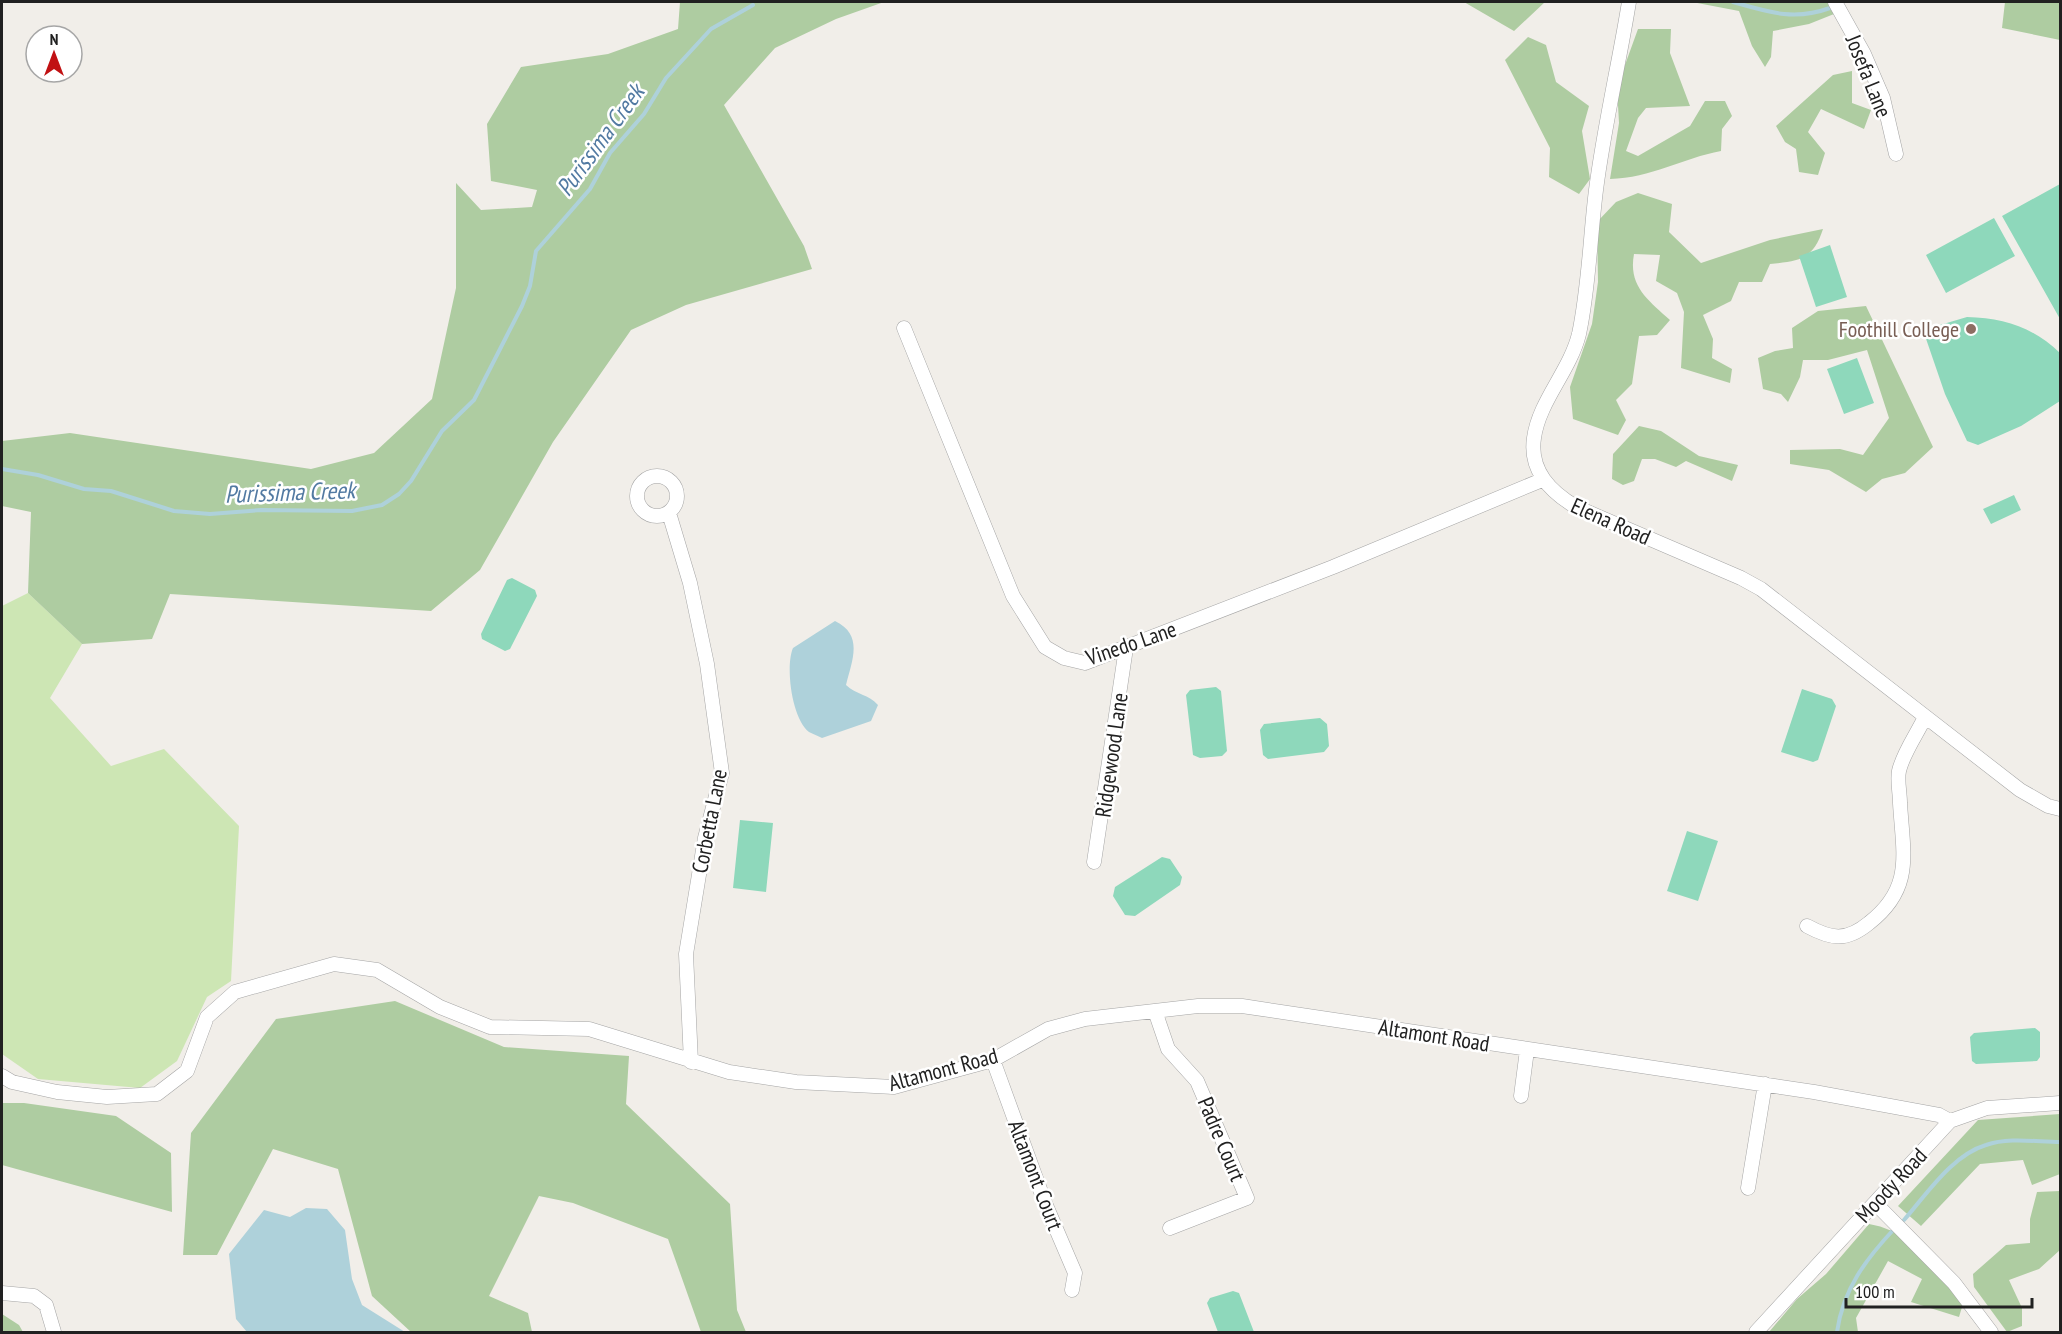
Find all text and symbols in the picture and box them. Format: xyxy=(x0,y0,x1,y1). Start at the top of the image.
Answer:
north arrow xyxy=(24,24,84,84)
text: N xyxy=(50,29,58,49)
street label: Josefa Lane xyxy=(1839,30,1898,121)
water label: Purissima Creek xyxy=(549,76,652,202)
place label: Foothill College xyxy=(1839,315,1959,343)
marker: Foothill College xyxy=(1964,322,1978,336)
water label: Purissima Creek xyxy=(224,474,358,510)
street label: Elena Road xyxy=(1567,491,1655,551)
street label: Vinedo Lane xyxy=(1081,614,1180,672)
street label: Ridgewood Lane xyxy=(1088,691,1134,819)
street label: Corbetta Lane xyxy=(685,767,733,875)
street label: Altamont Road xyxy=(1376,1012,1492,1058)
street label: Altamont Road xyxy=(885,1041,1001,1097)
street label: Padre Court xyxy=(1192,1093,1252,1185)
street label: Altamont Court xyxy=(1002,1116,1070,1234)
street label: Moody Road xyxy=(1849,1142,1933,1228)
scale bar xyxy=(1846,1271,2032,1309)
text: 100 m xyxy=(1855,1280,1895,1303)

